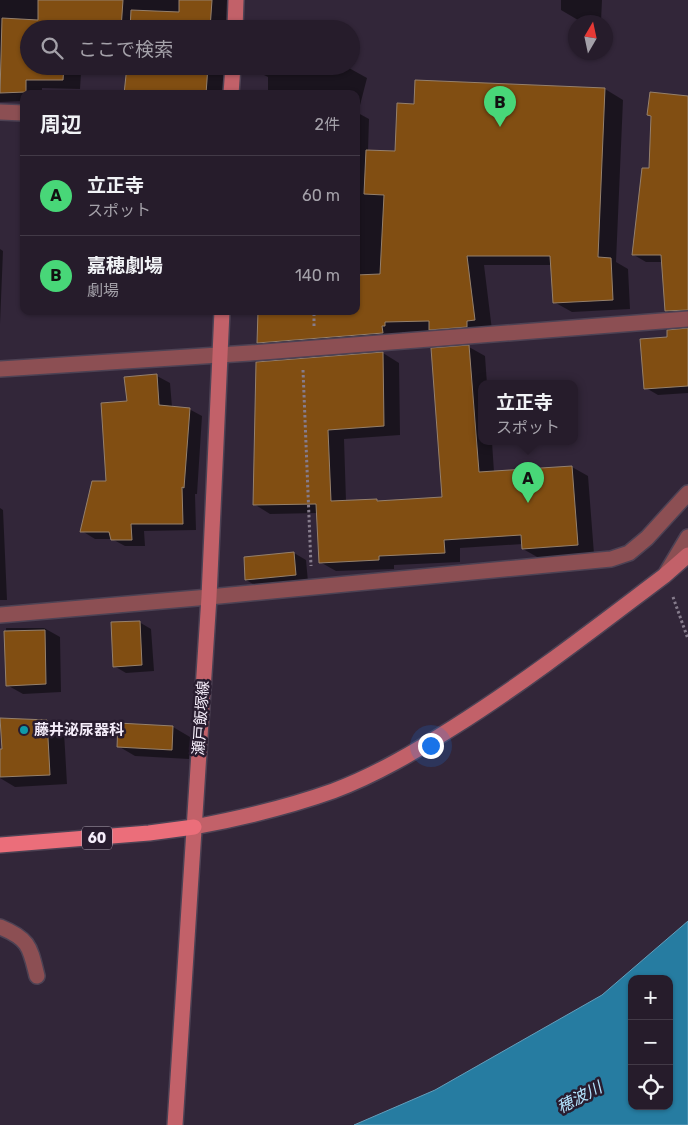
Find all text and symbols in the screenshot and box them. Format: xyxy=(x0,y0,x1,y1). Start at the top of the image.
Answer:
north arrow xyxy=(568,15,613,60)
search box xyxy=(20,20,360,75)
icon: search xyxy=(38,34,66,62)
text: ここで検索 xyxy=(78,38,173,61)
pin: B xyxy=(484,86,516,127)
text: 周辺 xyxy=(40,112,82,137)
text: 2件 xyxy=(315,115,340,134)
text: 立正寺 xyxy=(87,174,144,197)
text: A xyxy=(50,186,62,205)
text: 60 m xyxy=(302,186,340,205)
text: スポット xyxy=(87,201,151,220)
text: 嘉穂劇場 xyxy=(87,254,163,277)
text: B xyxy=(50,266,62,285)
text: 140 m xyxy=(295,266,340,285)
text: 劇場 xyxy=(87,281,119,300)
popup xyxy=(478,380,578,445)
text: 立正寺 xyxy=(496,391,553,414)
text: スポット xyxy=(496,418,560,437)
pin: A xyxy=(512,462,544,503)
street label: 瀬戸飯塚線 xyxy=(189,680,213,756)
place label: 藤井泌尿器科 xyxy=(34,721,124,739)
marker: 藤井泌尿器科 xyxy=(18,724,30,736)
your location xyxy=(418,733,444,759)
road number: 60 xyxy=(82,826,112,850)
map controls xyxy=(628,975,673,1110)
button: + xyxy=(628,975,673,1020)
button: − xyxy=(628,1020,673,1065)
button: locate xyxy=(628,1065,673,1110)
water label: 穂波川 xyxy=(554,1077,607,1117)

